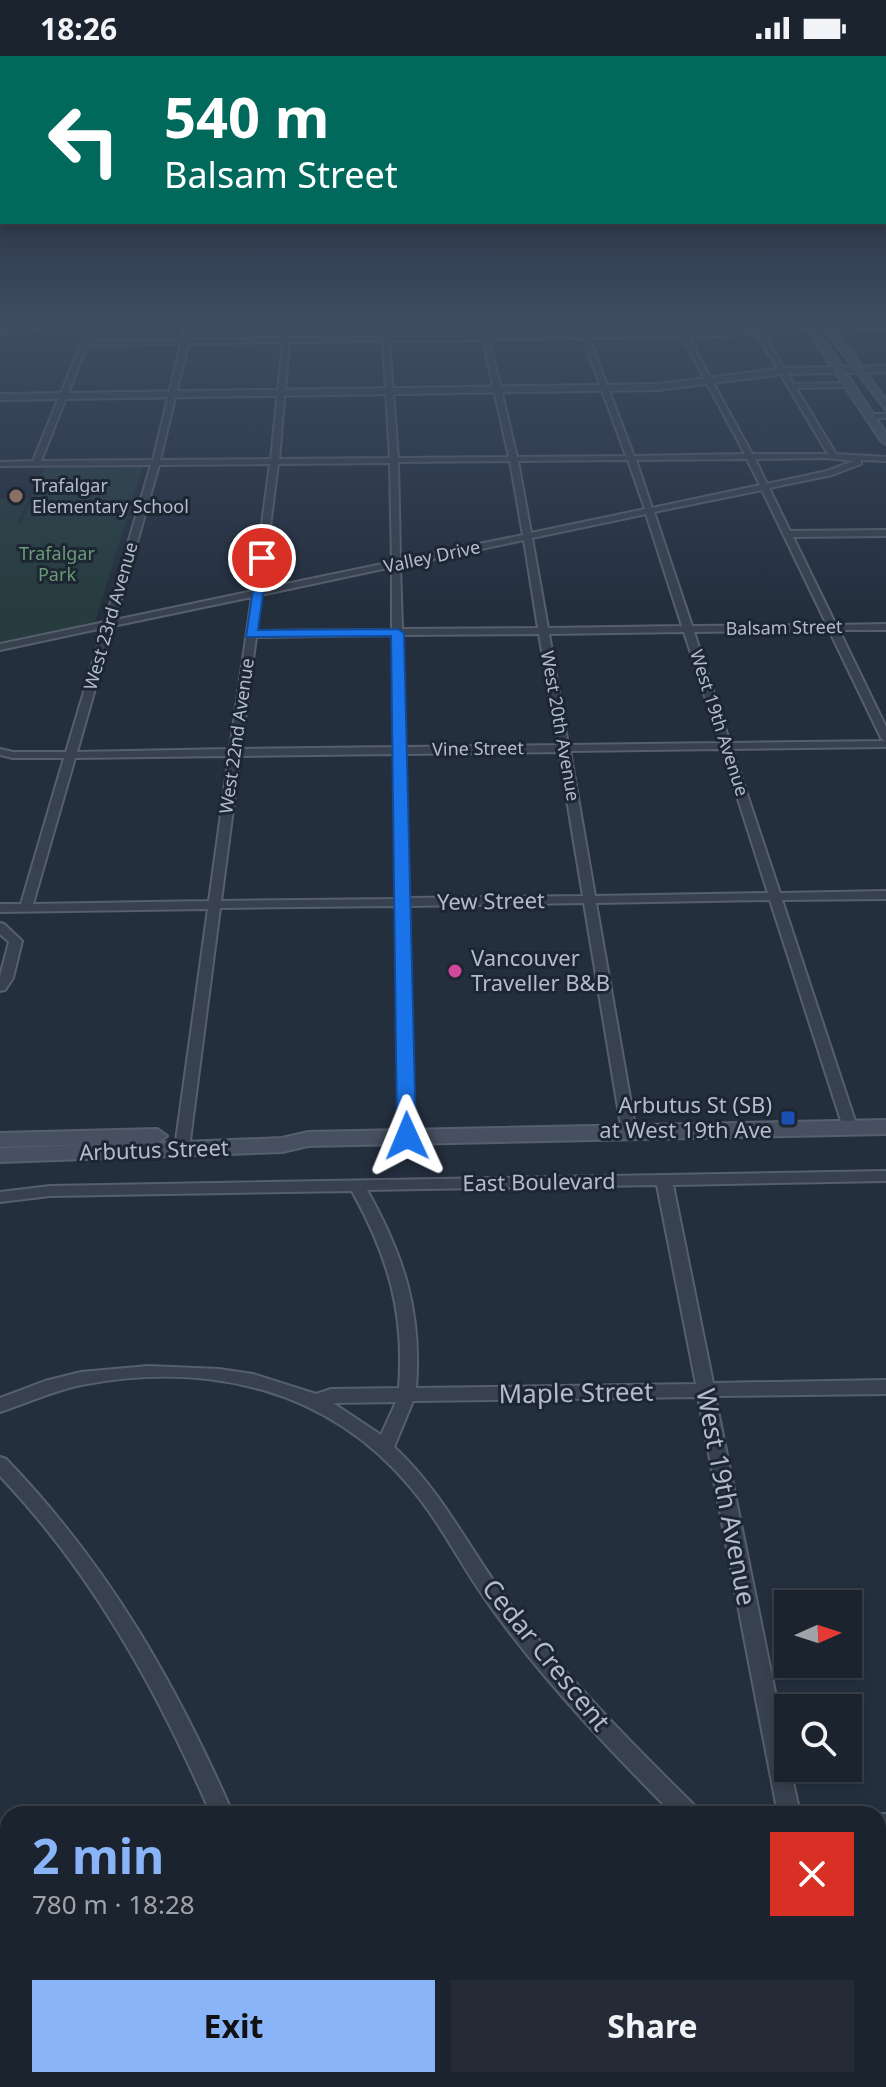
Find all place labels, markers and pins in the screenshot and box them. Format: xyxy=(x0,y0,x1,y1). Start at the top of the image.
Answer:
place label: Trafalgar Elementary School xyxy=(32,473,189,518)
marker: Trafalgar Elementary School xyxy=(7,487,25,505)
pin xyxy=(228,524,296,592)
place label: Vancouver Traveller B&B xyxy=(471,942,610,997)
marker: Vancouver Traveller B&B xyxy=(446,962,464,980)
place label: Arbutus St (SB) at West 19th Ave xyxy=(599,1089,772,1144)
marker: Arbutus St (SB) at West 19th Ave xyxy=(779,1109,797,1127)

